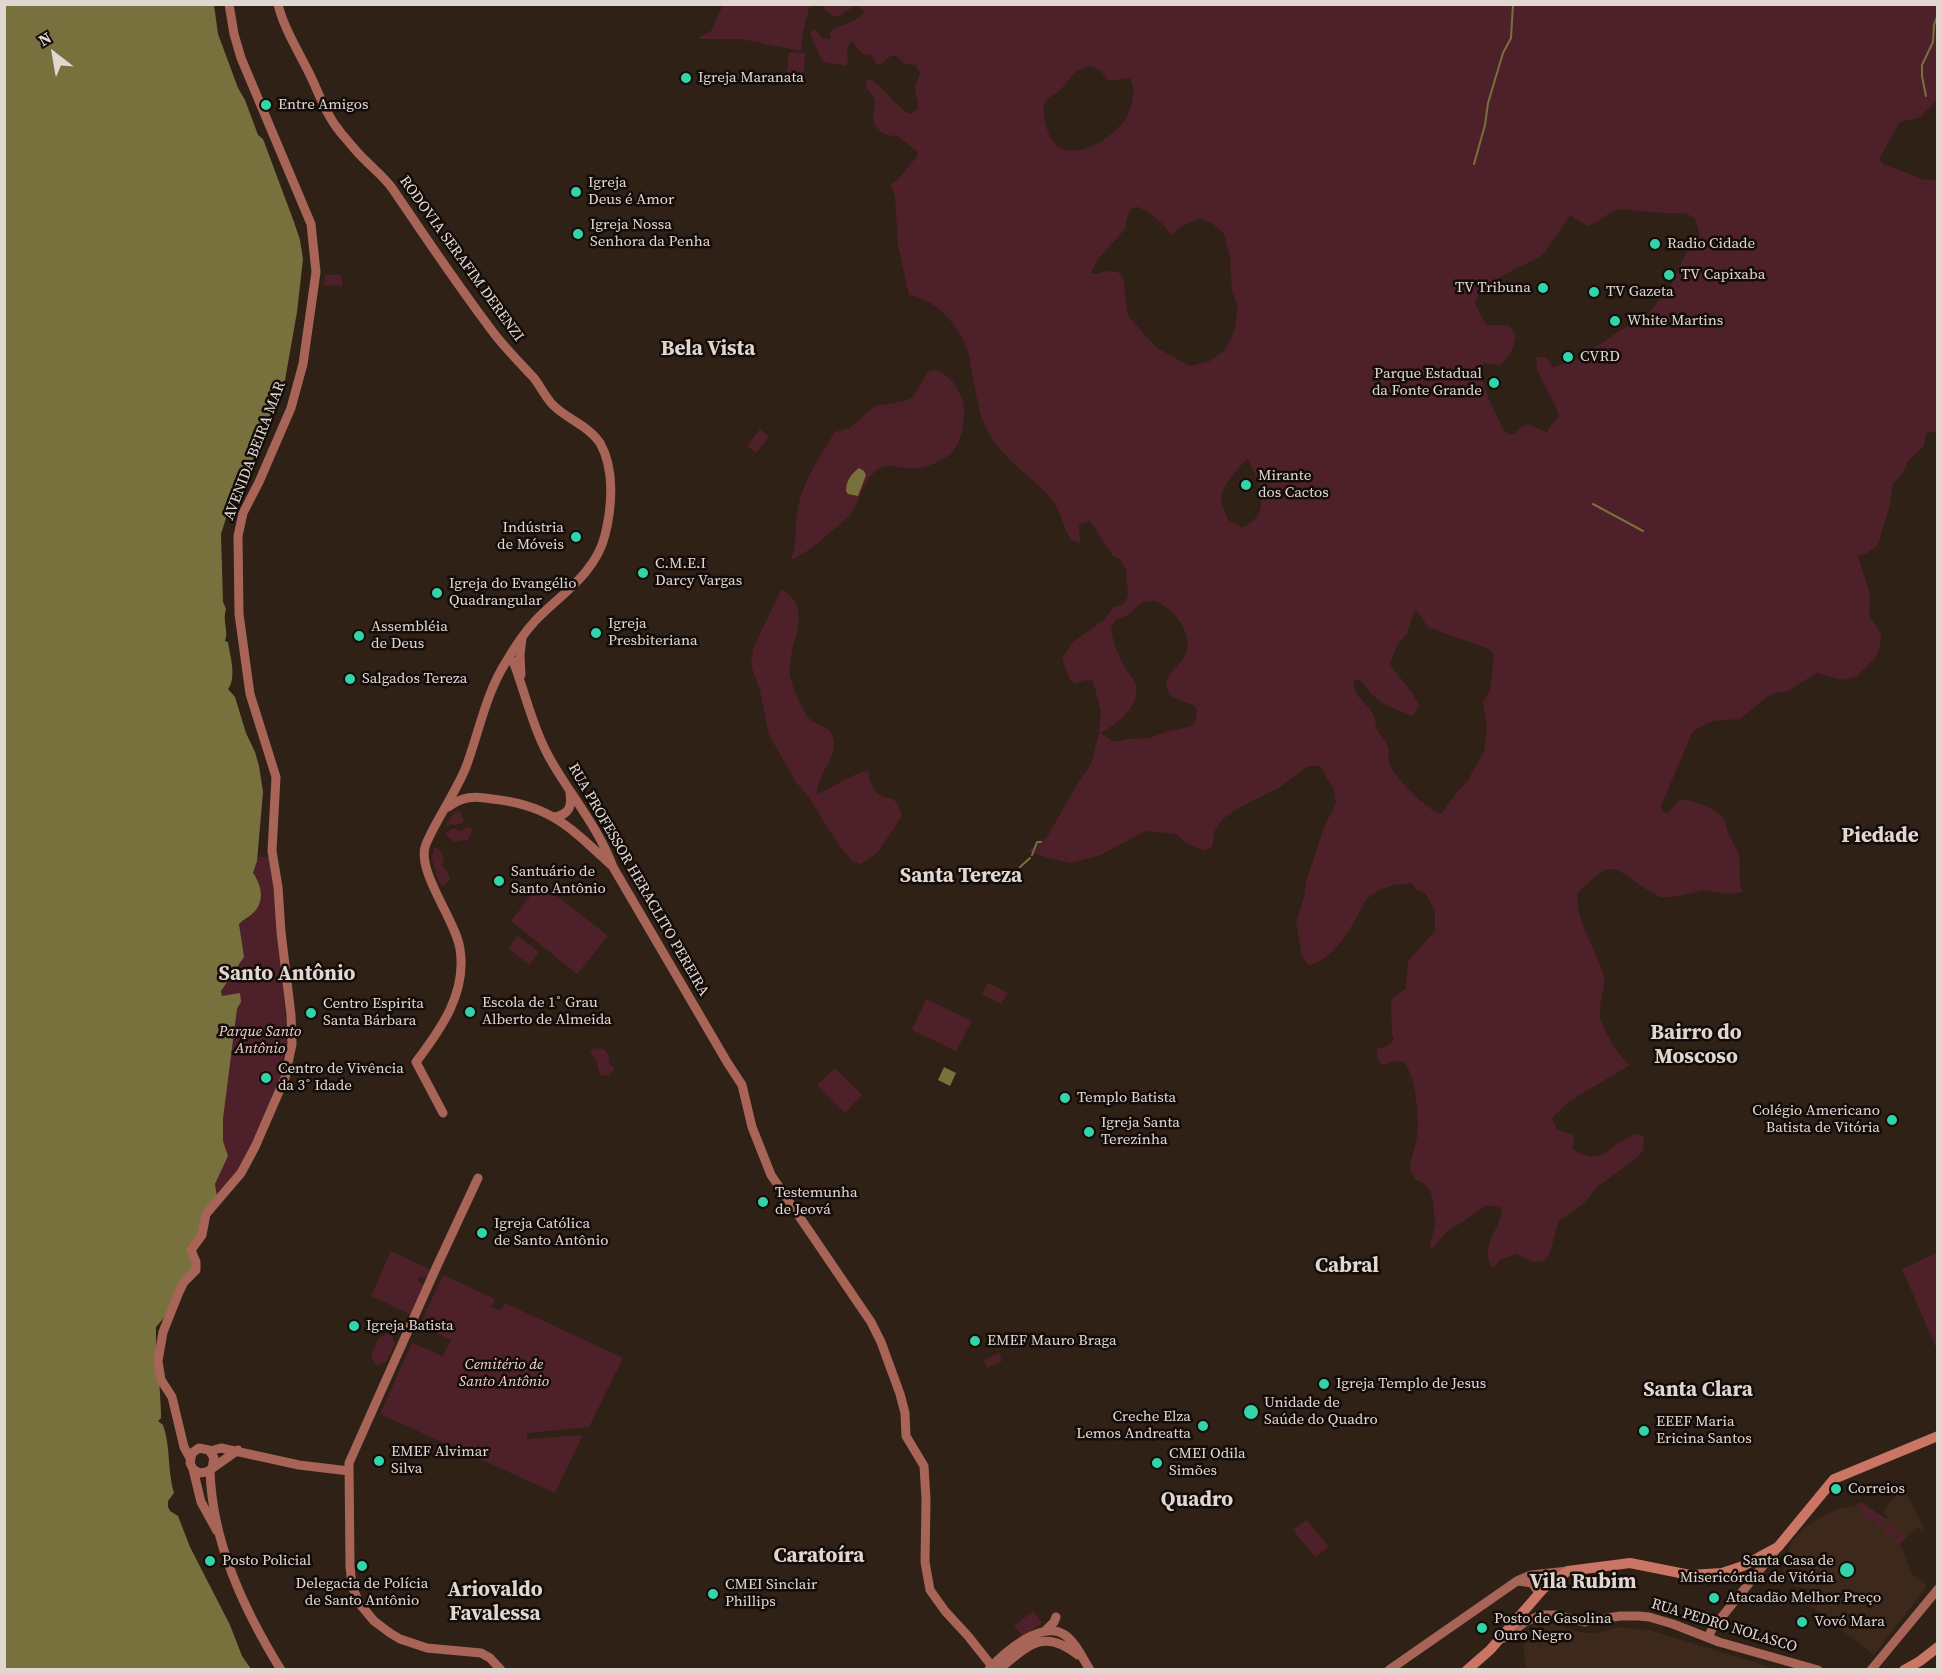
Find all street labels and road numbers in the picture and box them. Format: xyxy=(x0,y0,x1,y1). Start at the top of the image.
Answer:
street label: RODOVIA SERAFIM DERENZI xyxy=(395,173,527,345)
street label: AVENIDA BEIRA MAR xyxy=(220,379,290,523)
street label: RUA PROFESSOR HERACLITO PEREIRA xyxy=(564,760,712,1000)
street label: RUA PEDRO NOLASCO xyxy=(1649,1595,1799,1657)

